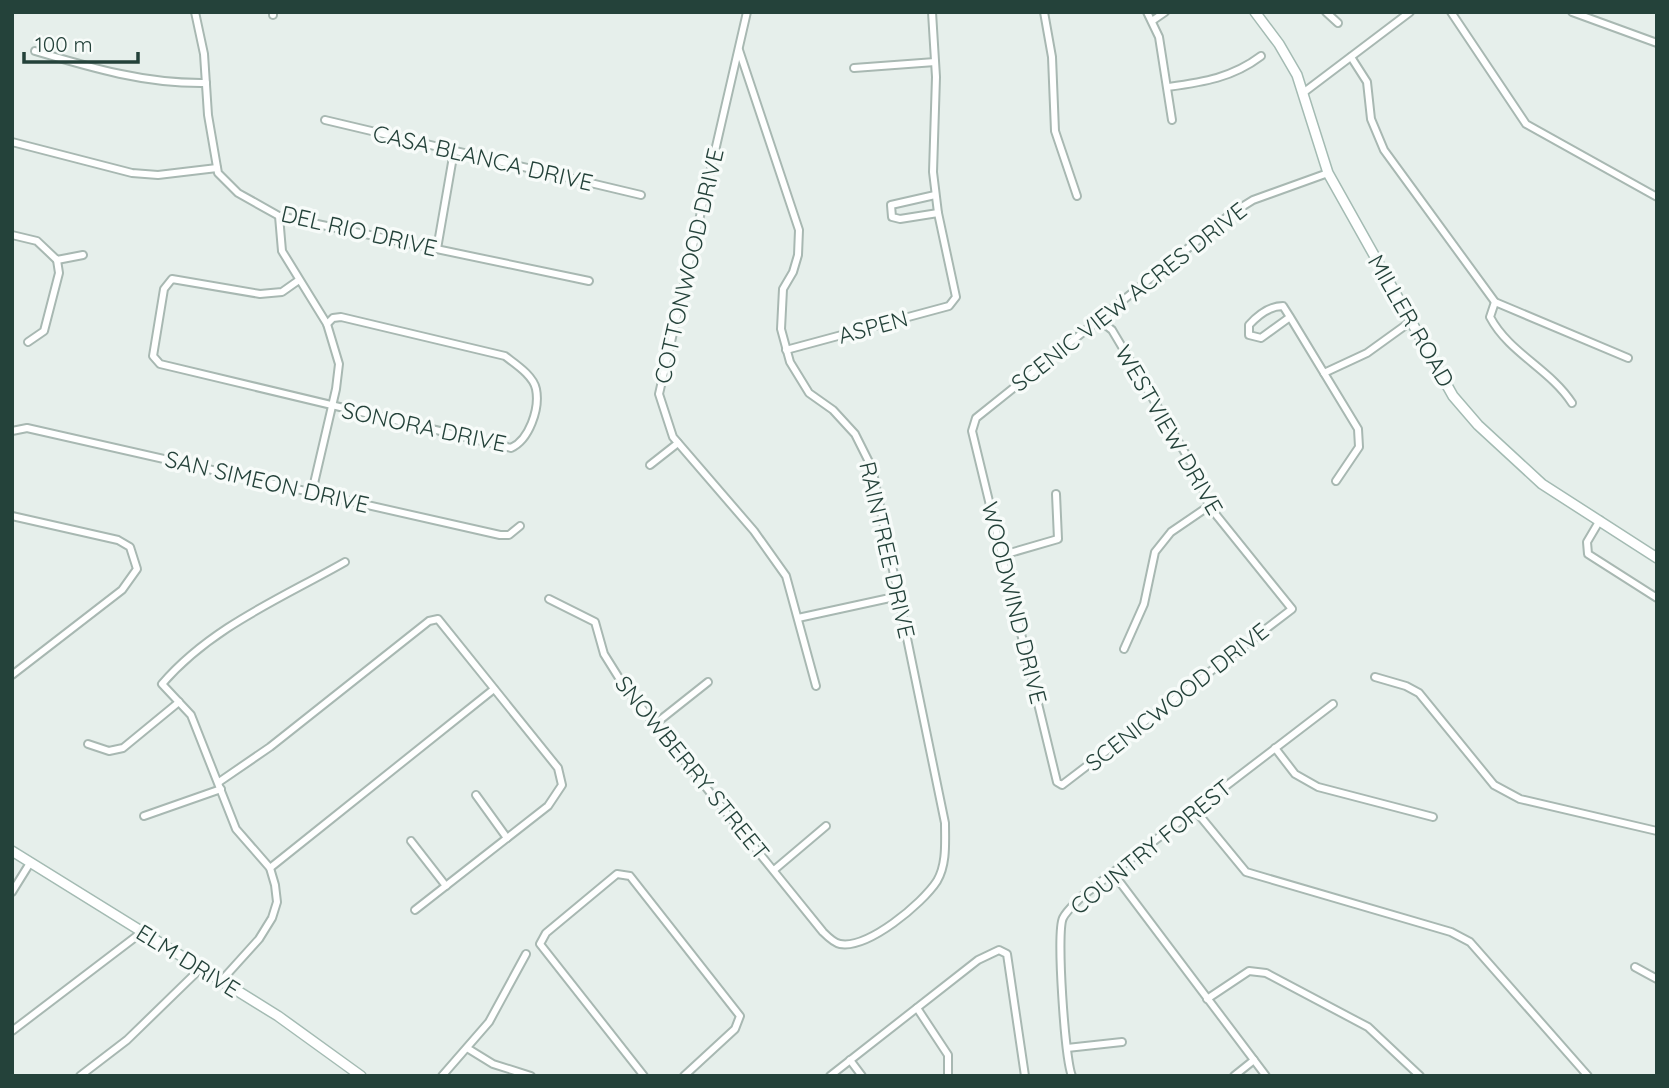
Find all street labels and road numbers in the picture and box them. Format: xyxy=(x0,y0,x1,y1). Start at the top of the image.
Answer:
street label: CASA BLANCA DRIVE xyxy=(370,118,596,197)
street label: COTTONWOOD DRIVE xyxy=(647,145,730,386)
street label: SCENIC VIEW ACRES DRIVE xyxy=(1005,196,1252,398)
street label: DEL RIO DRIVE xyxy=(278,198,440,263)
street label: MILLER ROAD xyxy=(1362,249,1461,392)
street label: ASPEN xyxy=(835,303,911,350)
street label: WESTVIEW DRIVE xyxy=(1109,340,1230,520)
street label: SONORA DRIVE xyxy=(339,395,509,458)
street label: SAN SIMEON DRIVE xyxy=(162,444,372,519)
street label: RAINTREE DRIVE xyxy=(853,459,922,641)
street label: WOODWIND DRIVE xyxy=(975,499,1054,707)
street label: SCENICWOOD DRIVE xyxy=(1079,616,1274,777)
street label: SNOWBERRY STREET xyxy=(609,670,776,866)
street label: COUNTRY FOREST xyxy=(1064,773,1237,921)
street label: ELM DRIVE xyxy=(131,917,245,1004)

